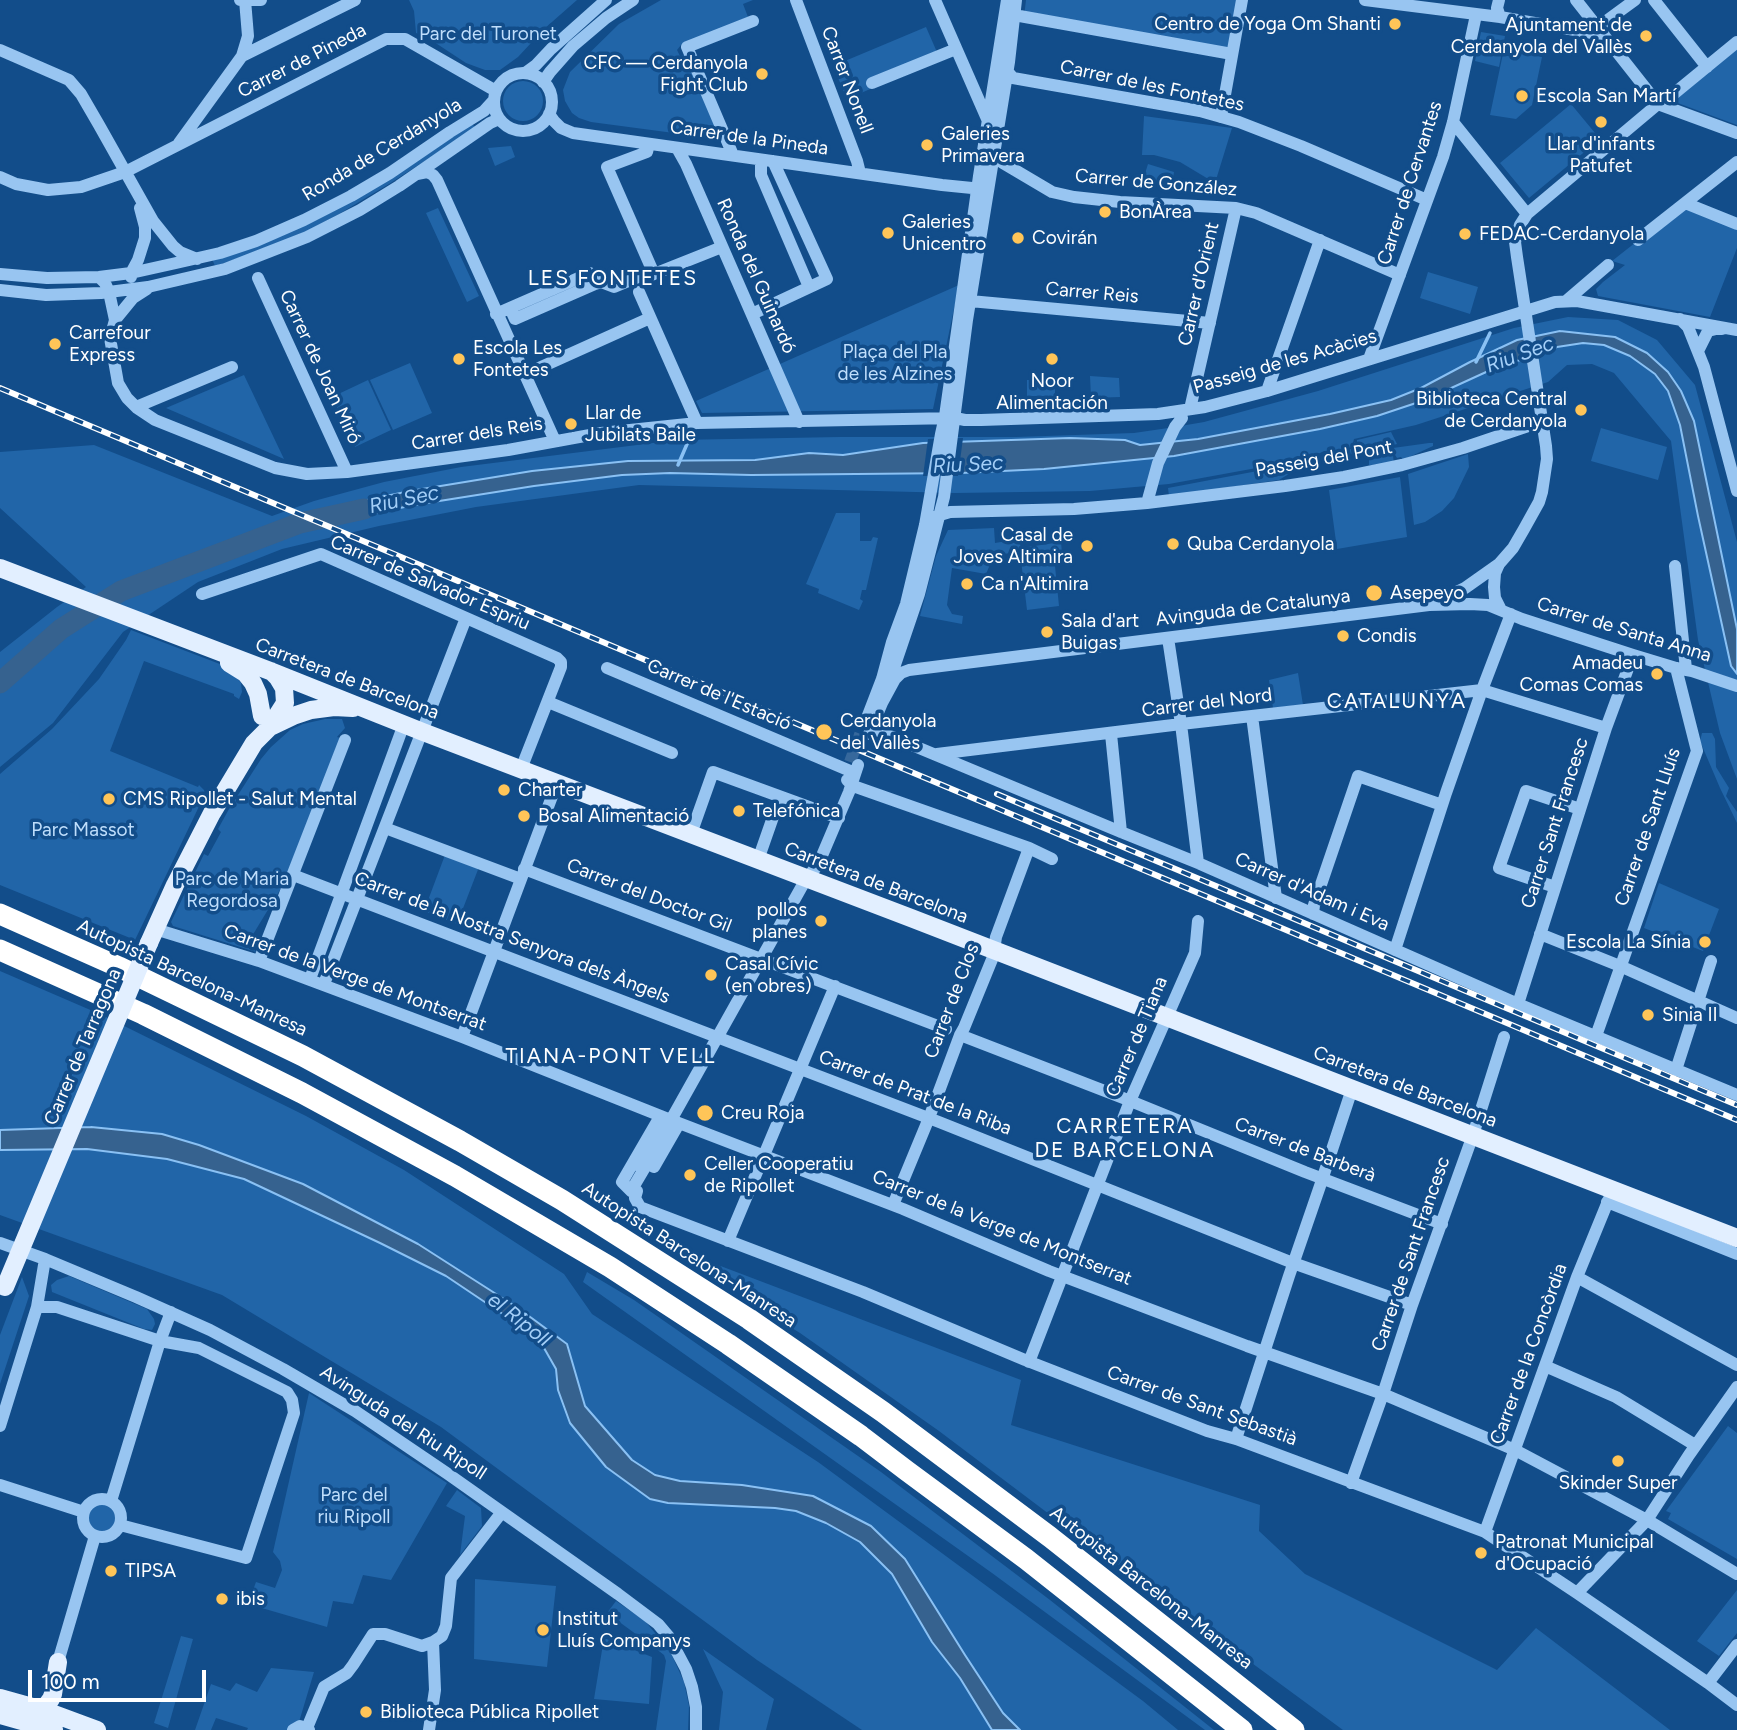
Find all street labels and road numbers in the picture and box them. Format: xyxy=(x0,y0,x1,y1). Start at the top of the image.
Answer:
street label: Carrer de Pineda xyxy=(234,19,370,103)
street label: Carrer Nonell xyxy=(816,23,878,137)
street label: Carrer de les Fontetes xyxy=(1058,55,1246,117)
street label: Ronda de Cerdanyola xyxy=(298,93,466,207)
street label: Carrer de Cervantes xyxy=(1373,98,1447,268)
street label: Carrer de la Pineda xyxy=(668,116,830,160)
street label: Carrer de González xyxy=(1074,165,1238,201)
street label: Ronda del Guinardó xyxy=(711,195,801,357)
street label: Carrer d'Orient xyxy=(1174,220,1224,348)
street label: Carrer Reis xyxy=(1045,278,1139,308)
street label: Carrer de Joan Miró xyxy=(274,286,366,448)
street label: Passeig de les Acàcies xyxy=(1191,325,1379,399)
street label: Carrer dels Reis xyxy=(410,412,544,456)
street label: Passeig del Pont xyxy=(1254,436,1394,482)
street label: Carrer de Salvador Espriu xyxy=(327,531,533,635)
street label: Avinguda de Catalunya xyxy=(1154,585,1352,631)
street label: Carrer de Santa Anna xyxy=(1534,593,1714,667)
street label: Carretera de Barcelona xyxy=(252,633,442,725)
street label: Carrer de l'Estació xyxy=(643,654,795,736)
street label: Carrer del Nord xyxy=(1140,684,1274,722)
street label: Carrer Sant Francesc xyxy=(1517,735,1593,911)
street label: Carrer de Sant Lluís xyxy=(1610,745,1686,909)
street label: Carretera de Barcelona xyxy=(781,837,971,929)
street label: Carrer d'Adam i Eva xyxy=(1231,848,1393,936)
street label: Carrer del Doctor Gil xyxy=(563,854,735,938)
street label: Carrer de la Nostra Senyora dels Àngels xyxy=(351,867,673,1009)
street label: Autopista Barcelona-Manresa xyxy=(73,915,311,1041)
street label: Carrer de la Verge de Montserrat xyxy=(221,920,489,1036)
street label: Carrer de Clos xyxy=(920,940,984,1062)
street label: Carrer de Tarragona xyxy=(40,965,126,1129)
street label: Carrer de Tiana xyxy=(1101,973,1173,1101)
street label: Carretera de Barcelona xyxy=(1310,1041,1500,1133)
street label: Carrer de Prat de la Riba xyxy=(815,1046,1015,1140)
street label: Carrer de Barberà xyxy=(1231,1113,1379,1187)
street label: Carrer de Sant Francesc xyxy=(1367,1154,1455,1354)
street label: Carrer de la Verge de Montserrat xyxy=(869,1165,1135,1291)
street label: Autopista Barcelona-Manresa xyxy=(577,1177,801,1333)
street label: Carrer de la Concòrdia xyxy=(1486,1260,1572,1448)
street label: Avinguda del Riu Ripoll xyxy=(316,1361,490,1485)
street label: Carrer de Sant Sebastià xyxy=(1104,1361,1300,1451)
street label: Autopista Barcelona-Manresa xyxy=(1045,1502,1257,1674)

